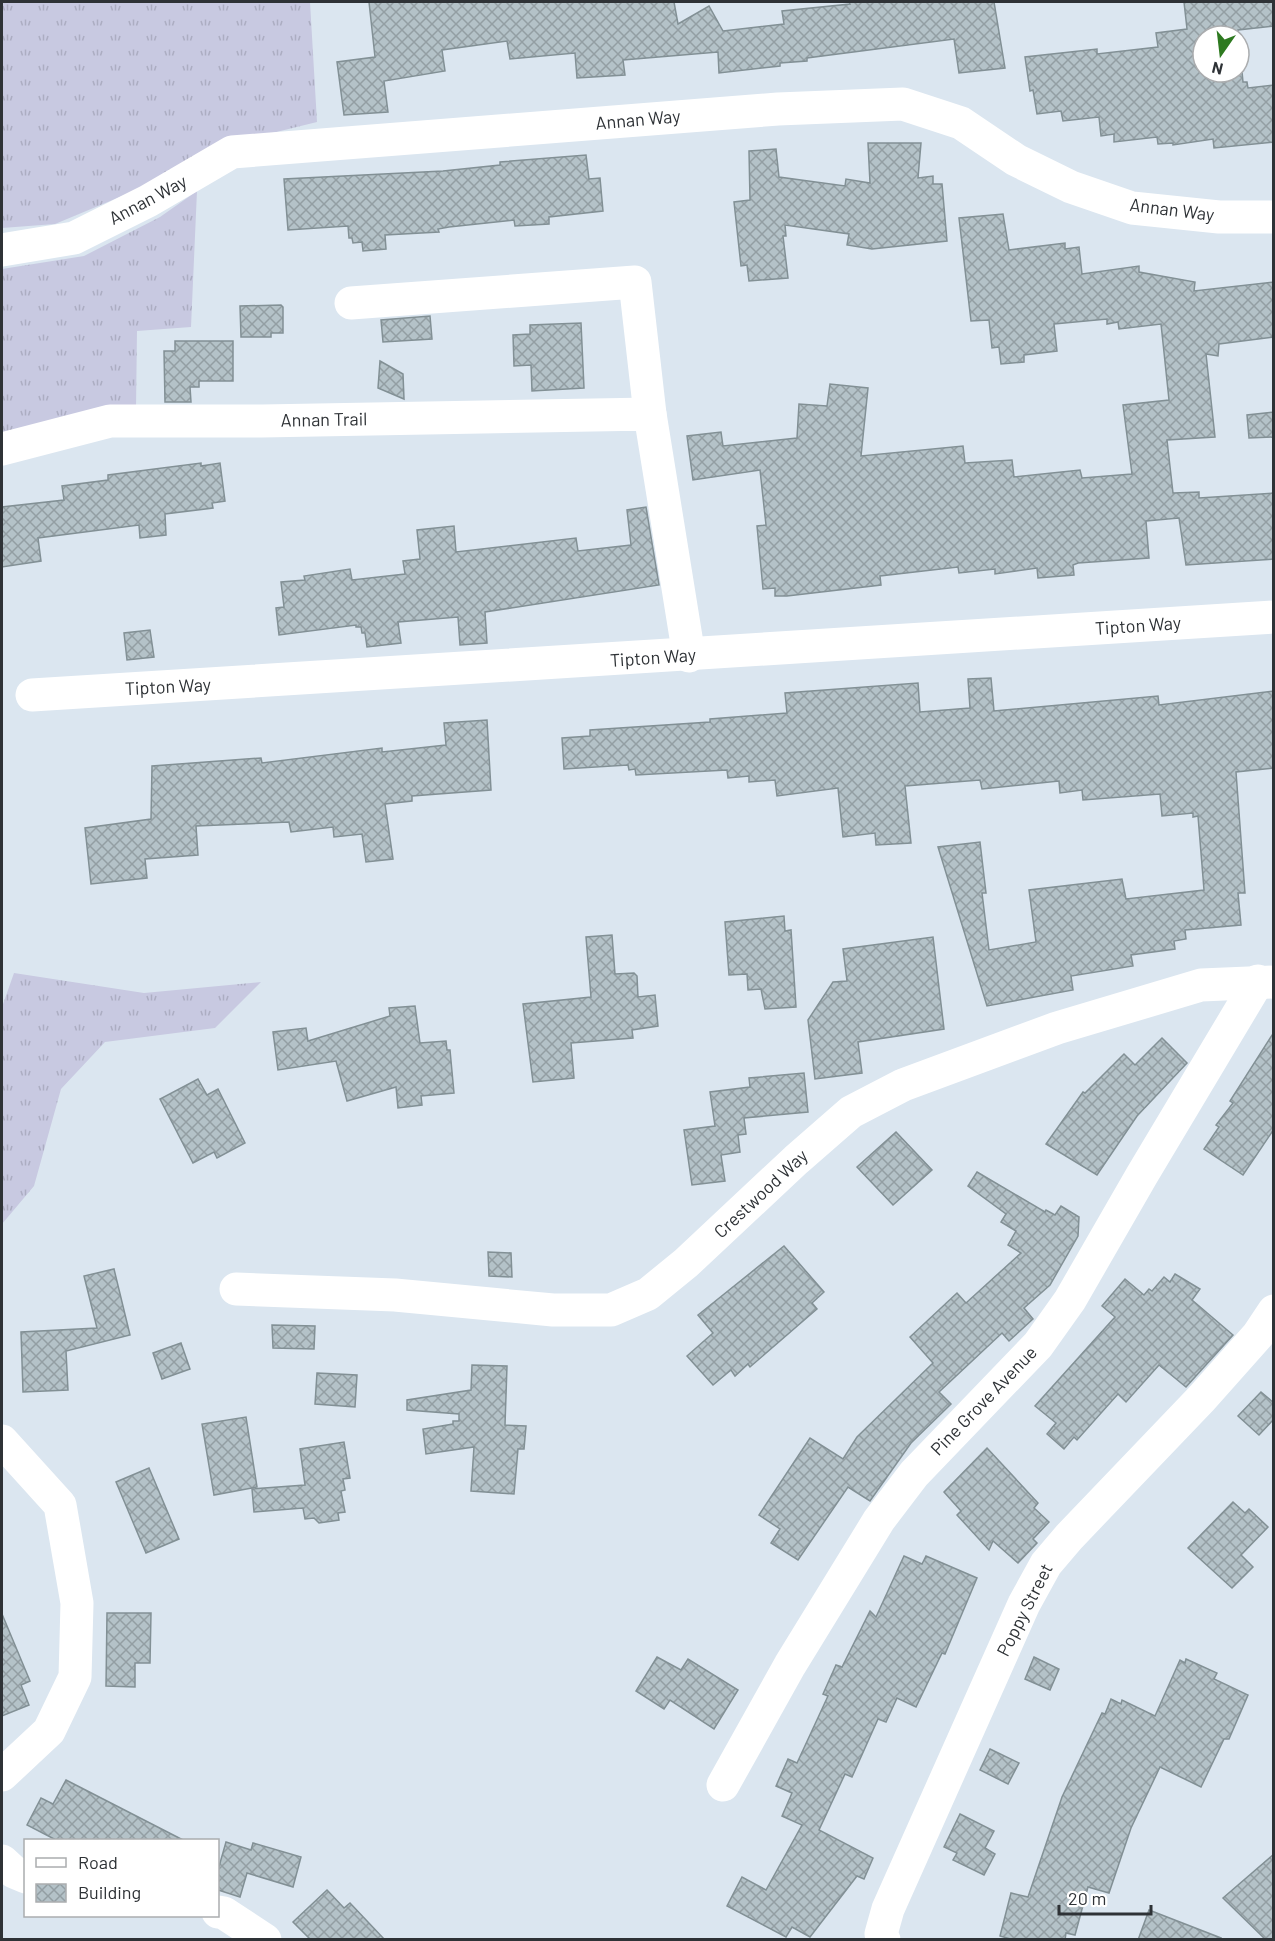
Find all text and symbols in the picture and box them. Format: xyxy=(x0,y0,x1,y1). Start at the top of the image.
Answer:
north arrow xyxy=(1191,24,1251,84)
text: N xyxy=(1210,59,1225,80)
street label: Annan Way xyxy=(595,104,681,134)
street label: Annan Way xyxy=(105,169,190,229)
street label: Annan Way xyxy=(1129,193,1216,225)
street label: Annan Trail xyxy=(281,407,367,431)
street label: Tipton Way xyxy=(1094,611,1182,639)
street label: Tipton Way xyxy=(609,643,697,671)
street label: Tipton Way xyxy=(124,673,212,699)
street label: Crestwood Way xyxy=(709,1144,812,1242)
street label: Pine Grove Avenue xyxy=(925,1341,1041,1460)
street label: Poppy Street xyxy=(991,1560,1057,1659)
legend xyxy=(24,1839,219,1917)
text: Road xyxy=(78,1851,118,1873)
scale bar xyxy=(1059,1878,1150,1916)
text: Building xyxy=(78,1881,141,1903)
text: 20 m xyxy=(1068,1887,1106,1909)

